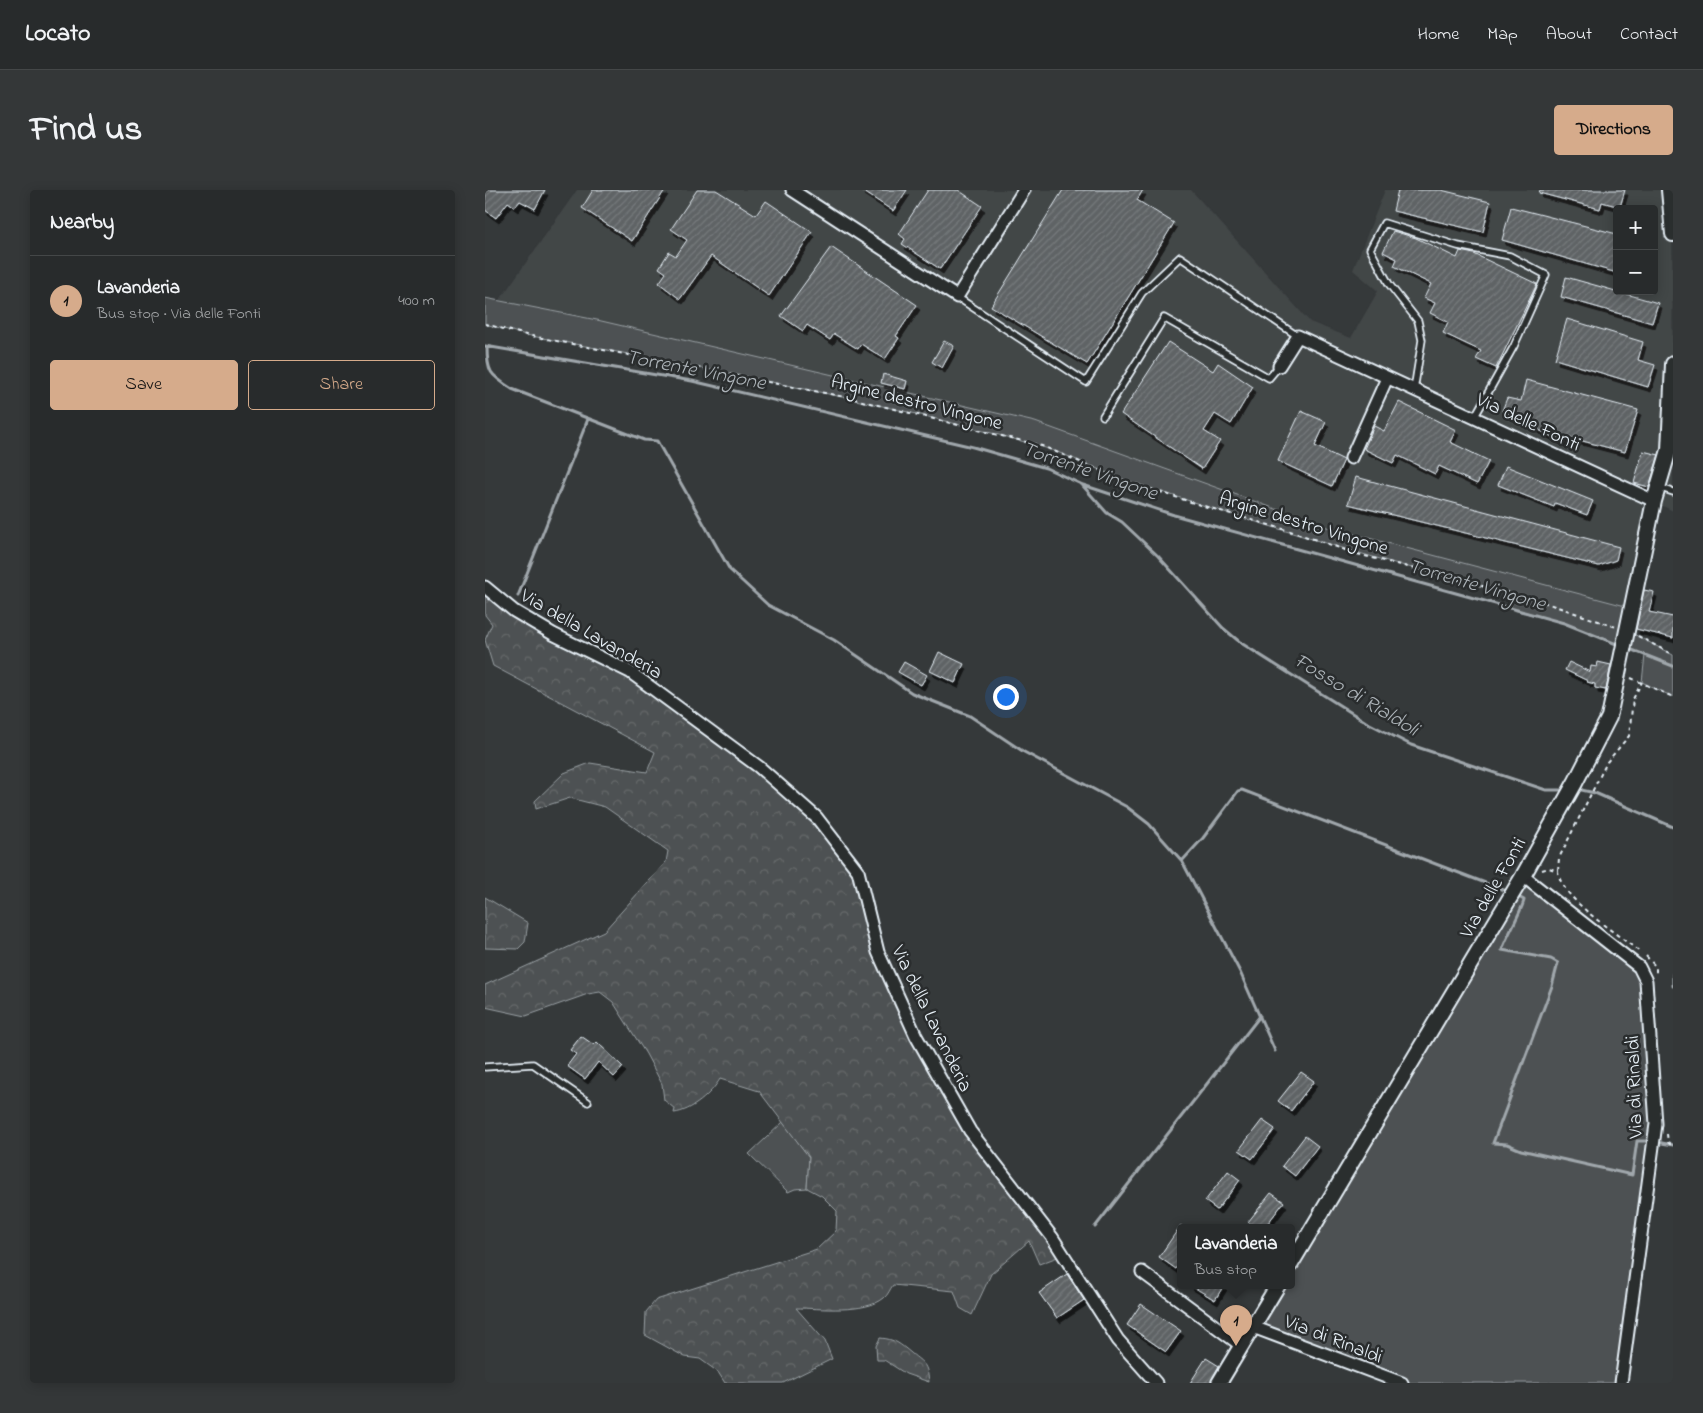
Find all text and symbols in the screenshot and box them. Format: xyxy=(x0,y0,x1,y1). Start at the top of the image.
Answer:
text: Locato xyxy=(25,17,91,52)
text: Home xyxy=(1418,22,1459,48)
text: Map xyxy=(1487,22,1518,48)
text: About xyxy=(1546,22,1592,48)
text: Contact xyxy=(1620,22,1678,48)
text: Find us xyxy=(30,105,142,156)
button: Directions xyxy=(1554,105,1673,155)
map controls xyxy=(1613,205,1658,295)
button: + xyxy=(1613,205,1658,250)
text: Nearby xyxy=(50,208,114,238)
button: − xyxy=(1613,250,1658,295)
text: Lavanderia xyxy=(97,275,180,302)
text: 1 xyxy=(63,289,69,313)
text: 400 m xyxy=(398,289,435,313)
text: Bus stop · Via delle Fonti xyxy=(97,302,261,326)
water label: Torrente Vingone xyxy=(623,343,770,401)
button: Save xyxy=(50,360,238,410)
button: Share xyxy=(248,360,435,410)
street label: Argine destro Vingone xyxy=(827,368,1005,440)
street label: Via delle Fonti xyxy=(1470,386,1585,460)
water label: Torrente Vingone xyxy=(1017,435,1163,511)
street label: Argine destro Vingone xyxy=(1215,485,1392,565)
water label: Torrente Vingone xyxy=(1404,552,1550,621)
street label: Via della Lavanderia xyxy=(513,582,667,688)
water label: Fosso di Rialdoli xyxy=(1288,647,1426,746)
your location xyxy=(993,684,1019,710)
street label: Via delle Fonti xyxy=(1453,832,1535,945)
street label: Via della Lavanderia xyxy=(882,940,979,1097)
street label: Via di Rinaldi xyxy=(1619,1035,1652,1140)
popup xyxy=(1177,1224,1295,1289)
text: Lavanderia xyxy=(1194,1231,1278,1258)
text: Bus stop xyxy=(1194,1258,1257,1282)
pin: 1 xyxy=(1220,1305,1252,1346)
street label: Via di Rinaldi xyxy=(1279,1308,1386,1372)

